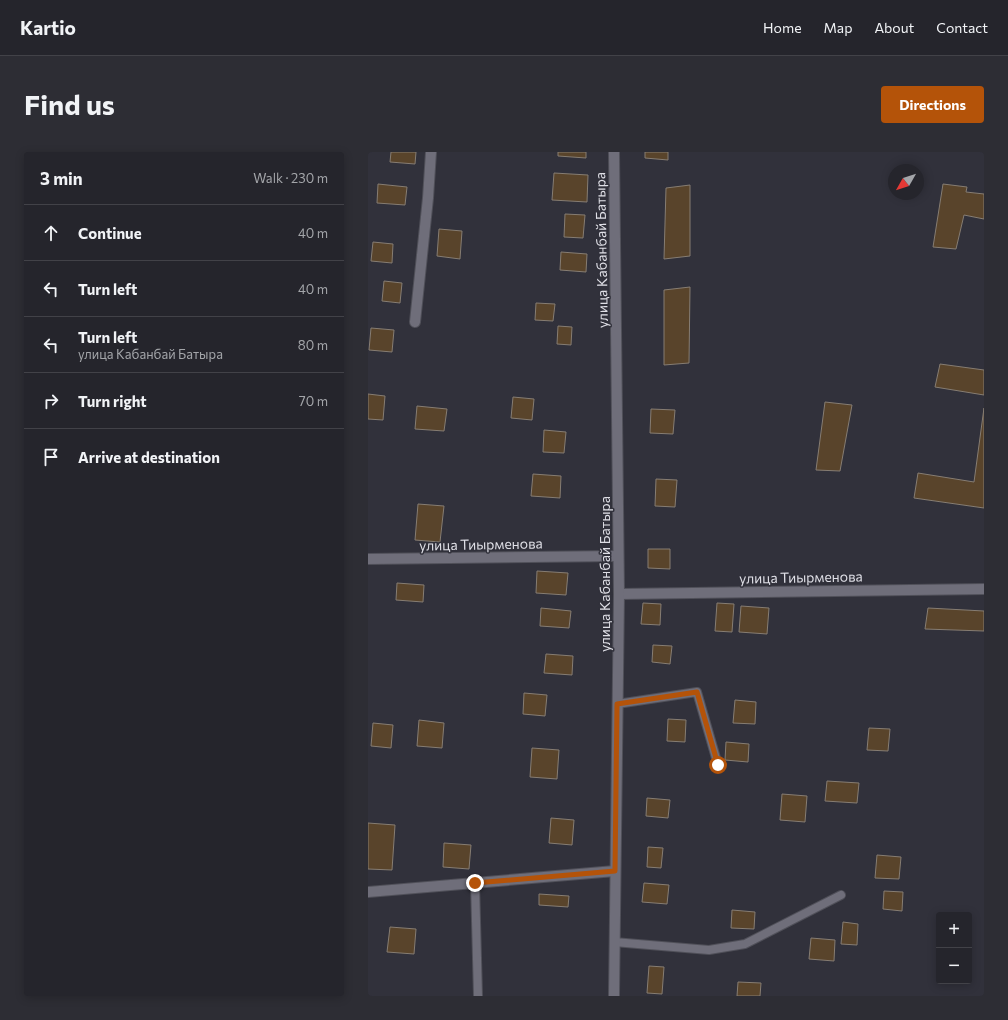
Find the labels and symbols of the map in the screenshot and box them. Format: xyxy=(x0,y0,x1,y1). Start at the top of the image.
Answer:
north arrow xyxy=(888,164,924,200)
street label: улица Кабанбай Батыра xyxy=(591,172,611,328)
street label: улица Кабанбай Батыра xyxy=(596,496,613,652)
street label: улица Тиырменова xyxy=(419,534,543,554)
street label: улица Тиырменова xyxy=(739,567,863,587)
route start xyxy=(709,756,727,774)
route end xyxy=(466,874,484,892)

